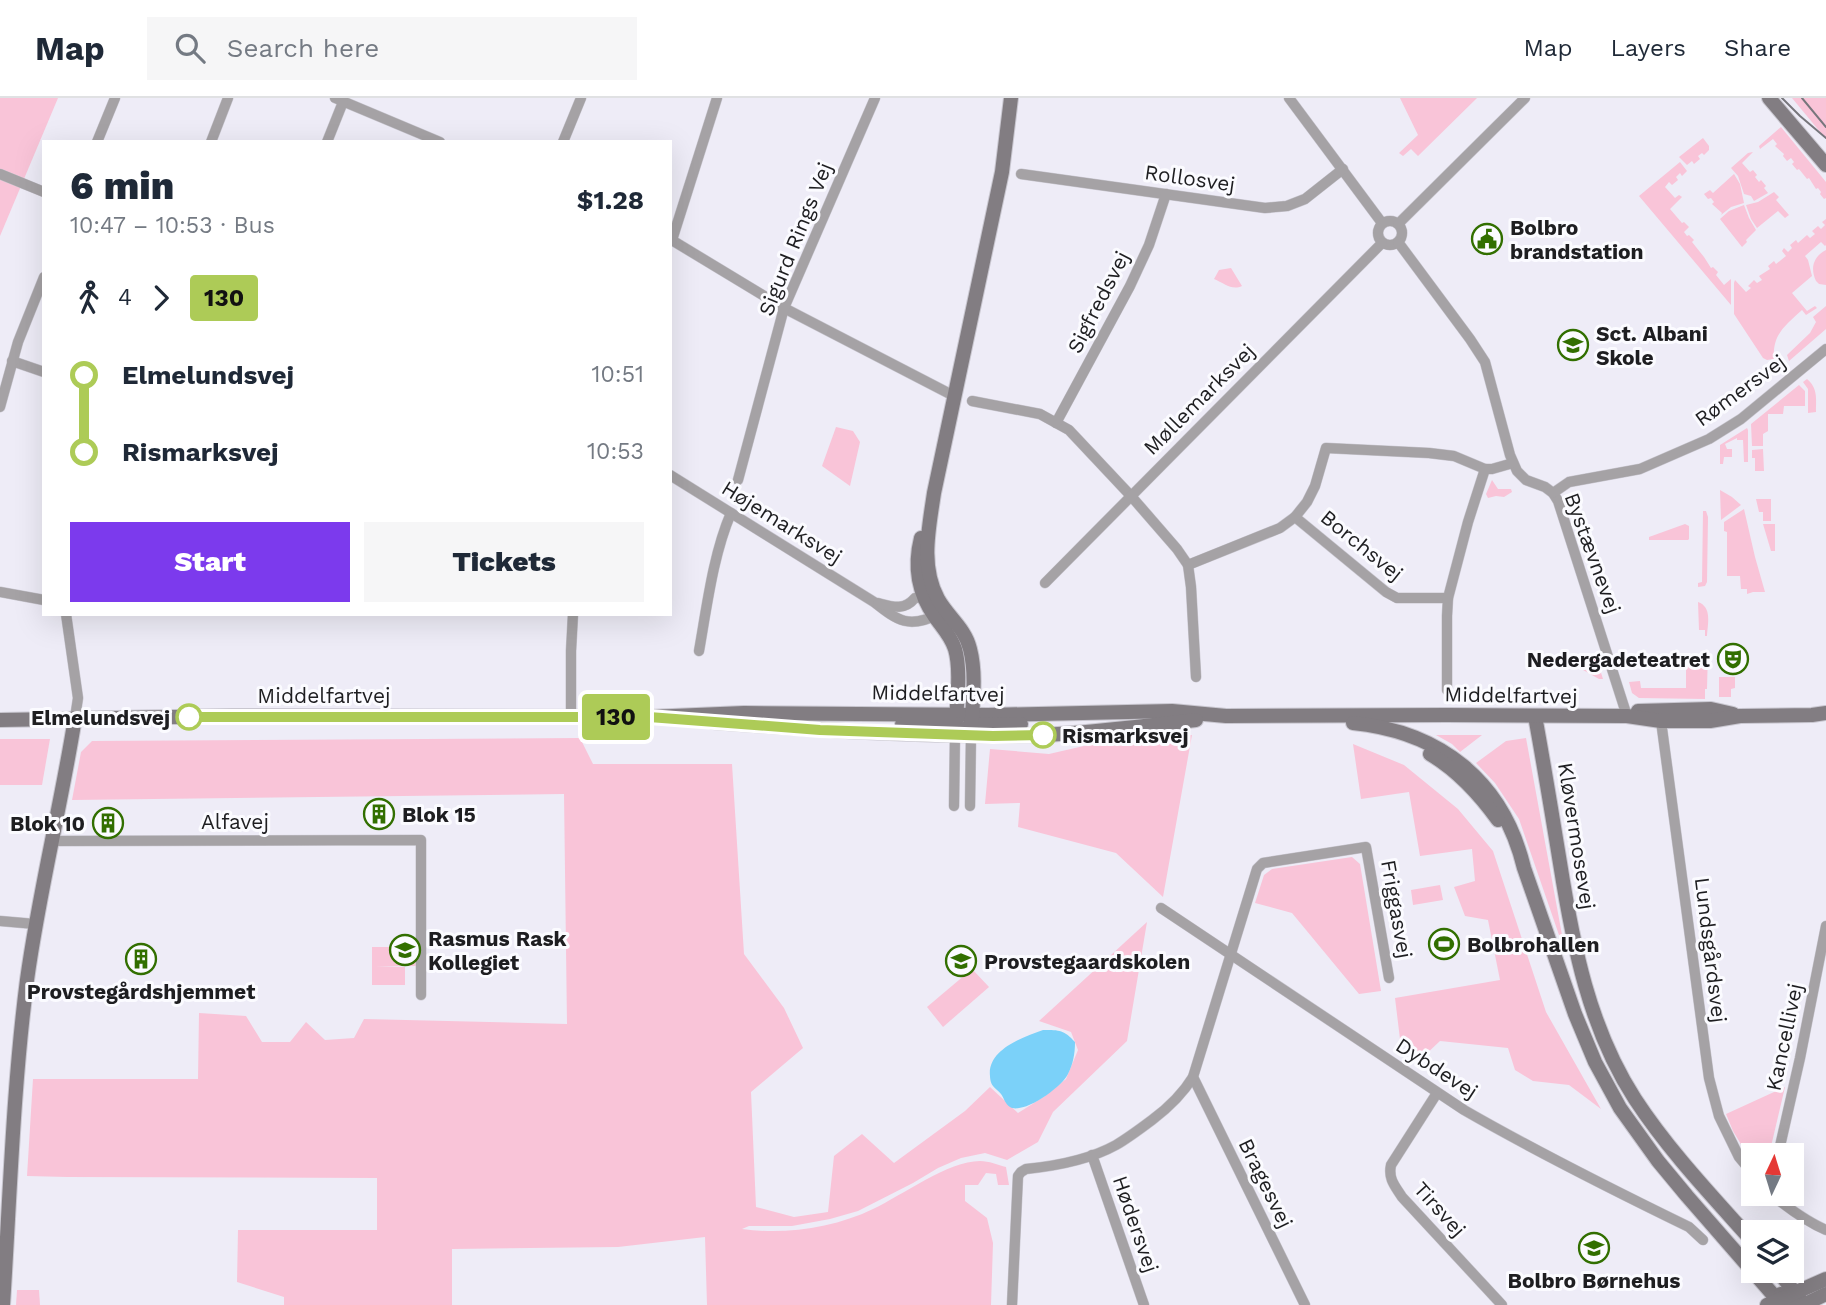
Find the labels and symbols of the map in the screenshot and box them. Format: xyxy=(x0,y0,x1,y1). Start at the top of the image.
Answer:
street label: Sigurd Rings Vej xyxy=(753,159,837,319)
street label: Rollosvej xyxy=(1143,159,1237,197)
place label: Bolbro brandstation xyxy=(1510,215,1644,264)
public building icon: Bolbro brandstation xyxy=(1470,222,1504,256)
street label: Sigfredsvej xyxy=(1062,247,1134,357)
place label: Sct. Albani Skole xyxy=(1596,321,1708,370)
school or university icon: Sct. Albani Skole xyxy=(1556,328,1590,362)
street label: Møllemarksvej xyxy=(1138,338,1260,460)
street label: Rømersvej xyxy=(1690,349,1790,431)
street label: Højemarksvej xyxy=(717,475,847,569)
street label: Bystævnevej xyxy=(1560,489,1626,617)
street label: Borchsvej xyxy=(1316,504,1408,586)
theatre icon: Nedergadeteatret xyxy=(1716,642,1750,676)
place label: Nedergadeteatret xyxy=(1527,647,1710,672)
street label: Middelfartvej xyxy=(871,679,1005,707)
street label: Middelfartvej xyxy=(1444,681,1578,709)
street label: Middelfartvej xyxy=(257,683,391,708)
line badge: 130 xyxy=(576,694,656,740)
marker: Elmelundsvej xyxy=(176,704,202,730)
place label: Elmelundsvej xyxy=(31,705,170,730)
marker: Rismarksvej xyxy=(1030,722,1056,748)
place label: Rismarksvej xyxy=(1062,723,1189,748)
street label: Kløvermosevej xyxy=(1553,761,1601,911)
building icon: Blok 15 xyxy=(362,797,396,831)
place label: Blok 15 xyxy=(402,802,476,827)
building icon: Blok 10 xyxy=(91,806,125,840)
street label: Alfavej xyxy=(201,809,269,834)
place label: Blok 10 xyxy=(10,811,85,836)
street label: Friggasvej xyxy=(1376,858,1418,960)
street label: Lundsgårdsvej xyxy=(1690,876,1732,1024)
place label: Rasmus Rask Kollegiet xyxy=(428,926,568,975)
sports icon: Bolbrohallen xyxy=(1427,927,1461,961)
place label: Bolbrohallen xyxy=(1467,932,1600,957)
school or university icon: Rasmus Rask Kollegiet xyxy=(388,933,422,967)
building icon: Provstegårdshjemmet xyxy=(124,942,158,976)
school or university icon: Provstegaardskolen xyxy=(944,944,978,978)
place label: Provstegaardskolen xyxy=(984,949,1190,974)
place label: Provstegårdshjemmet xyxy=(27,979,255,1004)
street label: Kancellivej xyxy=(1760,981,1808,1093)
street label: Dybdevej xyxy=(1391,1032,1483,1104)
street label: Bragesvej xyxy=(1234,1134,1298,1232)
north arrow xyxy=(1741,1143,1804,1206)
street label: Hødersvej xyxy=(1108,1172,1164,1276)
street label: Tirsvej xyxy=(1409,1176,1471,1242)
school or university icon: Bolbro Børnehus xyxy=(1577,1231,1611,1265)
place label: Bolbro Børnehus xyxy=(1508,1268,1680,1293)

